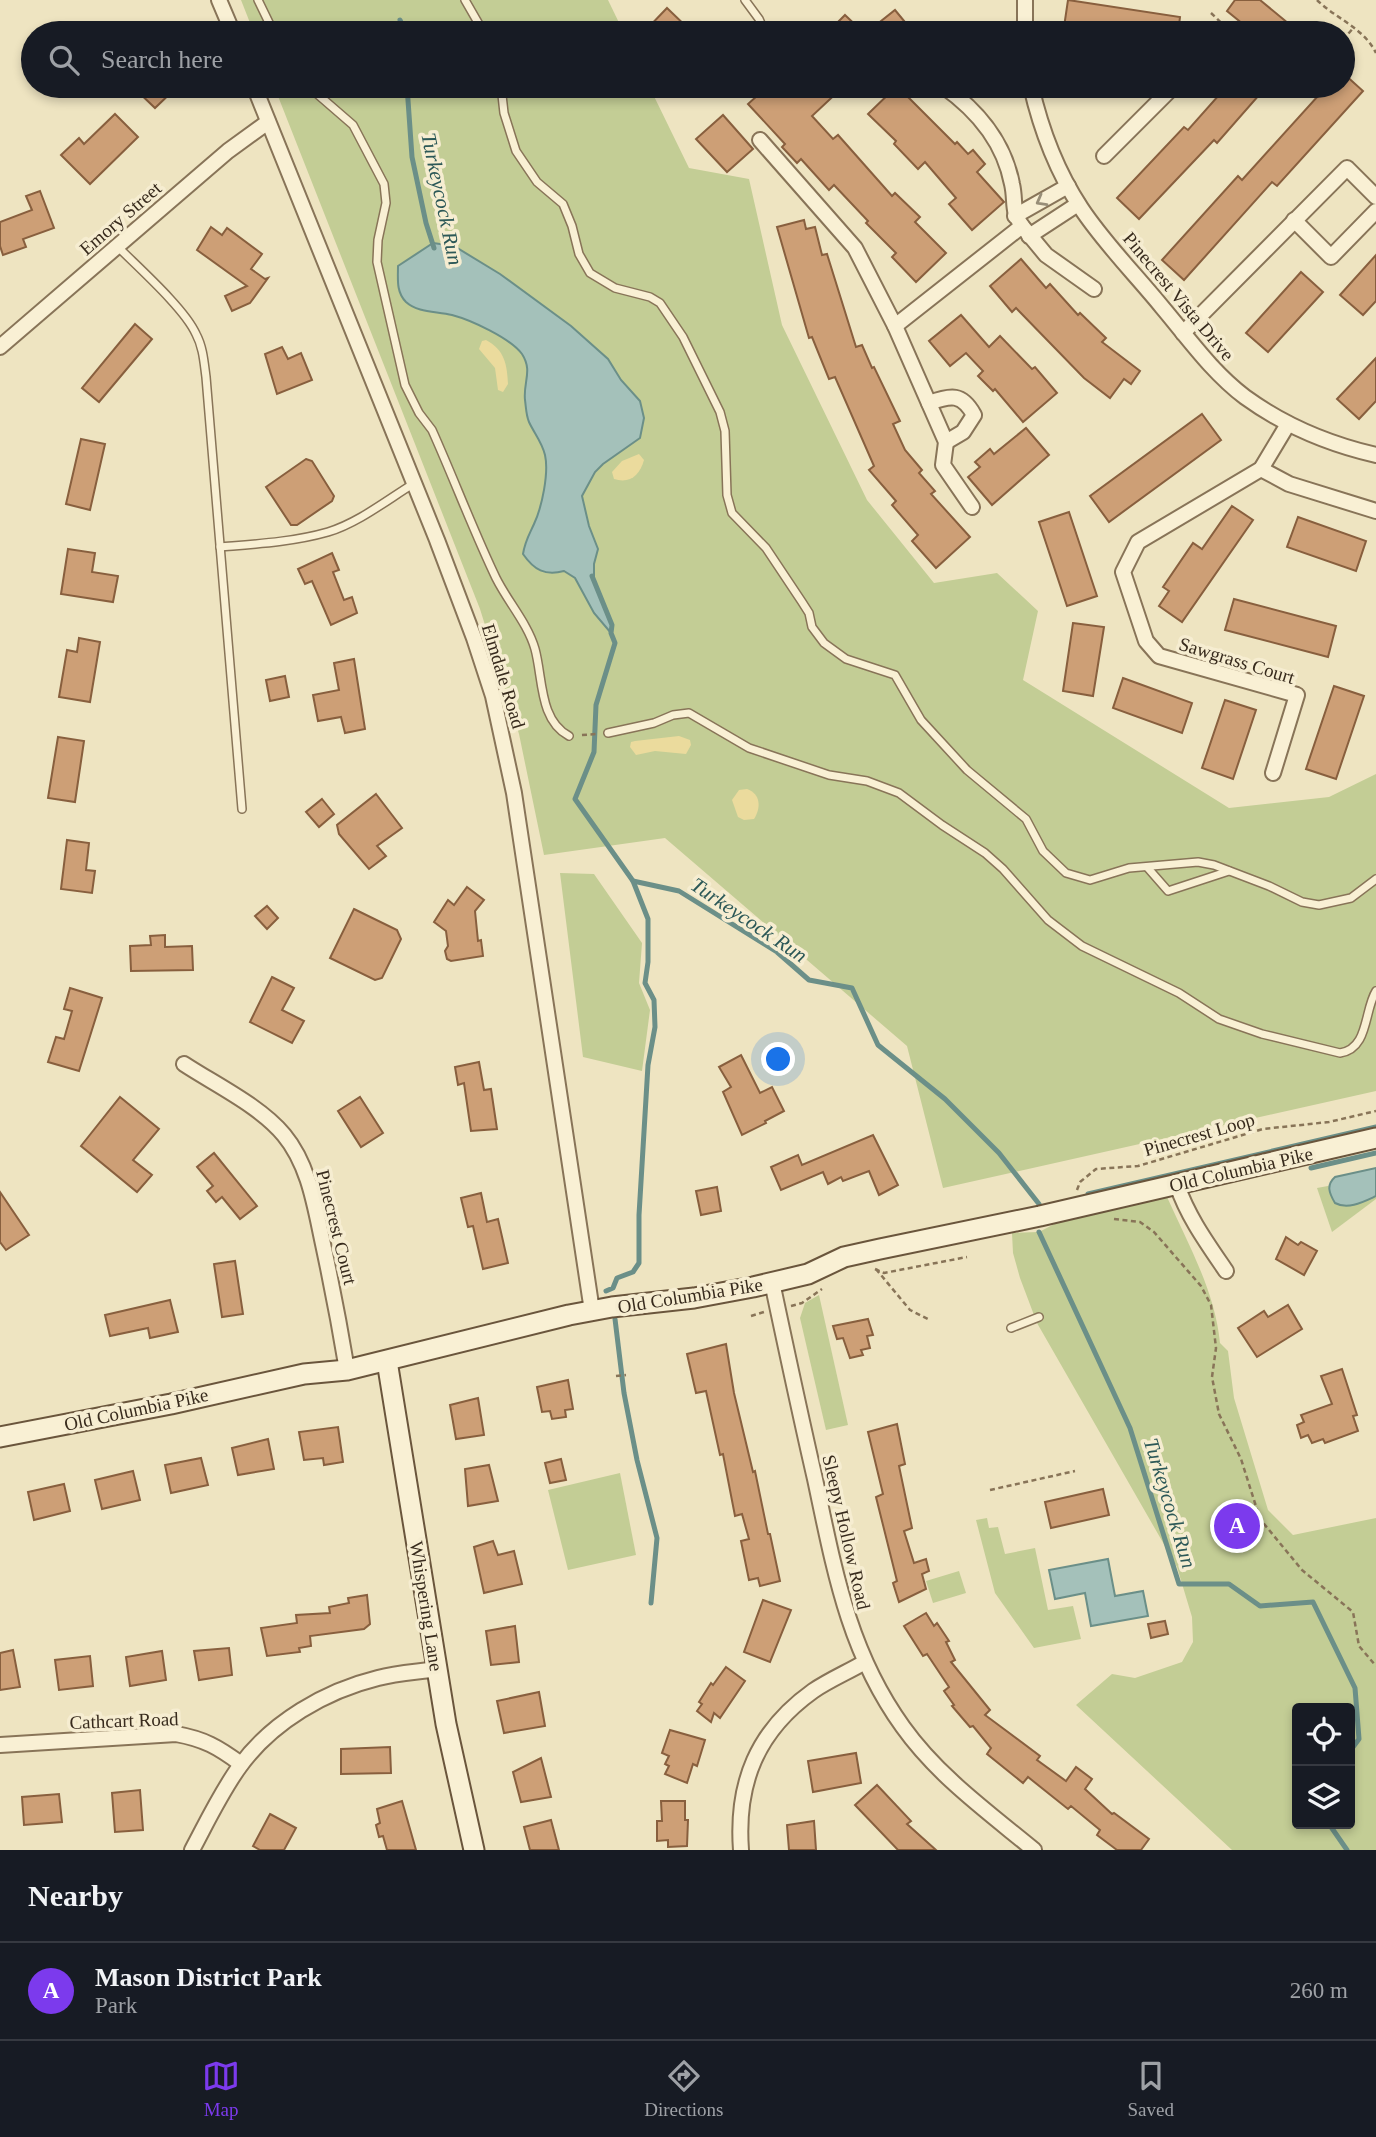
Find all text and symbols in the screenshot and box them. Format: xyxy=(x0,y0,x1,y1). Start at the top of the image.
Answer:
search box xyxy=(21,21,1355,98)
icon: search xyxy=(45,41,83,79)
text: Search here xyxy=(101,45,223,74)
water label: Turkeycock Run xyxy=(416,131,468,267)
street label: Emory Street xyxy=(75,177,166,259)
one-way arrow xyxy=(1036,193,1049,206)
street label: Pinecrest Vista Drive xyxy=(1119,228,1238,365)
street label: Elmdale Road xyxy=(478,621,530,731)
street label: Sawgrass Court xyxy=(1176,633,1298,688)
water label: Turkeycock Run xyxy=(686,872,812,968)
your location xyxy=(761,1042,795,1076)
street label: Pinecrest Loop xyxy=(1141,1109,1257,1160)
street label: Old Columbia Pike xyxy=(1167,1143,1315,1196)
street label: Pinecrest Court xyxy=(312,1167,361,1287)
street label: Old Columbia Pike xyxy=(616,1274,764,1317)
street label: Old Columbia Pike xyxy=(62,1384,210,1435)
water label: Turkeycock Run xyxy=(1139,1435,1201,1571)
street label: Sleepy Hollow Road xyxy=(818,1453,875,1612)
pin: A xyxy=(1214,1500,1260,1552)
street label: Whispering Lane xyxy=(406,1540,447,1673)
map controls xyxy=(1292,1703,1355,1829)
button: locate xyxy=(1292,1703,1355,1766)
street label: Cathcart Road xyxy=(69,1708,179,1733)
button: layers xyxy=(1292,1766,1355,1829)
text: Nearby xyxy=(28,1879,123,1912)
text: Mason District Park xyxy=(95,1963,322,1992)
text: A xyxy=(43,1978,59,2003)
text: 260 m xyxy=(1290,1978,1348,2003)
text: Park xyxy=(95,1993,137,2018)
tab: Map xyxy=(202,2057,240,2121)
tab: Directions xyxy=(644,2057,723,2121)
tab: Saved xyxy=(1127,2057,1174,2121)

